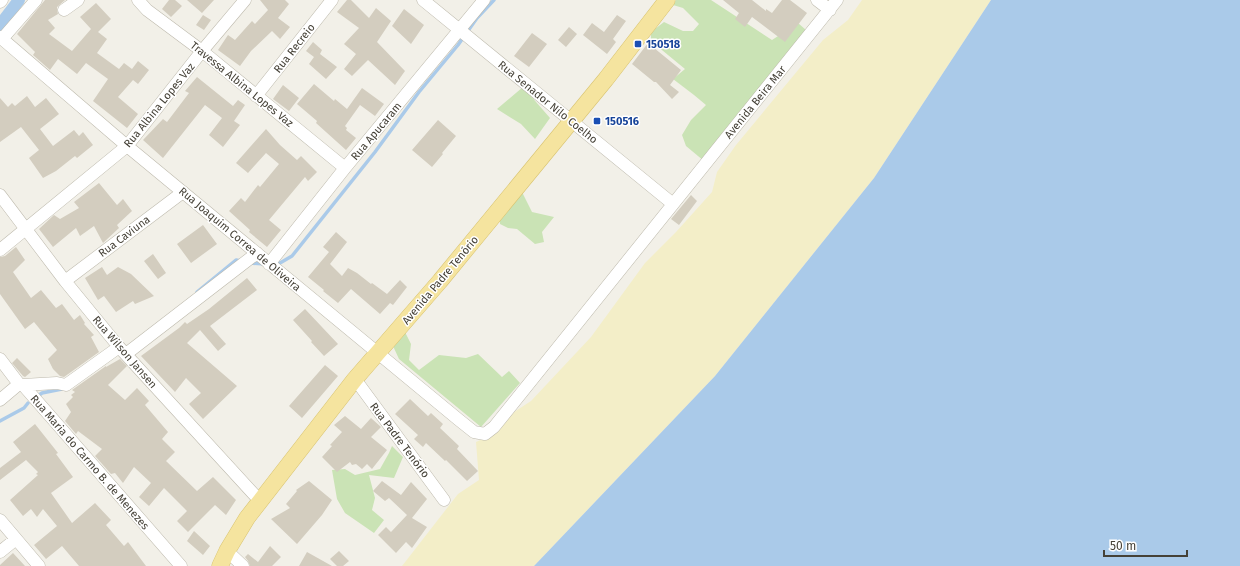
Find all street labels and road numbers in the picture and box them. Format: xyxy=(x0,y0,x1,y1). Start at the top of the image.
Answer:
street label: Rua Recreio xyxy=(271,21,318,76)
street label: Travessa Albina Lopes Vaz xyxy=(188,39,296,130)
street label: Rua Senador Nilo Coelho xyxy=(495,58,600,146)
street label: Rua Albina Lopes Vaz xyxy=(121,60,198,150)
street label: Avenida Beira Mar xyxy=(722,63,789,141)
street label: Rua Apucaram xyxy=(348,100,404,163)
street label: Rua Joaquim Correa de Oliveira xyxy=(176,185,303,294)
street label: Rua Caviuna xyxy=(96,213,153,260)
street label: Avenida Padre Tenório xyxy=(400,233,481,327)
street label: Rua Wilson Jansen xyxy=(90,313,160,391)
street label: Rua Maria do Carmo B. de Menezes xyxy=(28,392,152,532)
street label: Rua Padre Tenório xyxy=(367,400,432,480)

